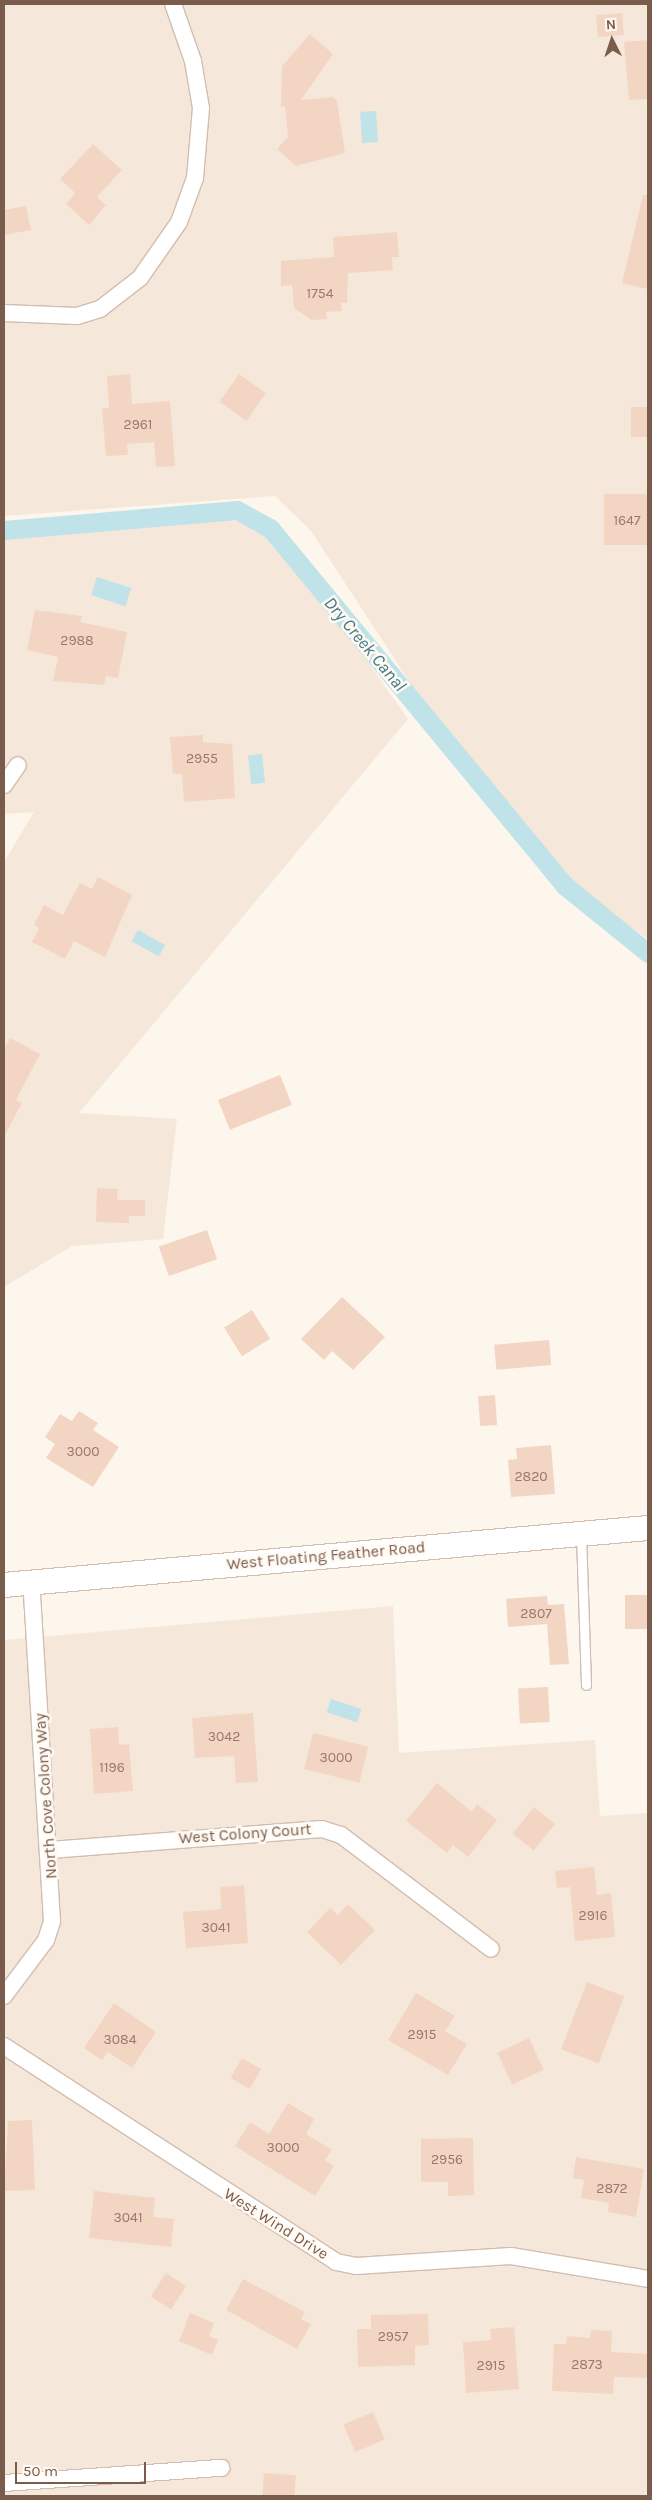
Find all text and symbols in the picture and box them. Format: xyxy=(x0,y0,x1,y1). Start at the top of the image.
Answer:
north arrow xyxy=(587,15,637,65)
text: N xyxy=(605,16,617,33)
house number: 1754 xyxy=(307,286,333,302)
house number: 2961 xyxy=(124,417,152,433)
house number: 1647 xyxy=(613,513,641,529)
water label: Dry Creek Canal xyxy=(319,592,411,696)
house number: 2988 xyxy=(60,633,94,649)
house number: 2955 xyxy=(186,751,218,767)
house number: 3000 xyxy=(66,1444,100,1460)
house number: 2820 xyxy=(514,1469,548,1485)
street label: West Floating Feather Road xyxy=(226,1538,426,1574)
house number: 2807 xyxy=(520,1606,552,1622)
street label: North Cove Colony Way xyxy=(31,1712,61,1880)
house number: 3042 xyxy=(208,1729,240,1745)
house number: 3000 xyxy=(319,1750,353,1766)
house number: 1196 xyxy=(99,1760,125,1776)
street label: West Colony Court xyxy=(178,1820,312,1848)
house number: 2916 xyxy=(579,1908,607,1924)
house number: 3041 xyxy=(201,1920,231,1936)
house number: 2915 xyxy=(408,2027,436,2043)
house number: 3084 xyxy=(104,2032,136,2048)
house number: 3000 xyxy=(266,2140,300,2156)
house number: 2956 xyxy=(431,2152,463,2168)
house number: 2872 xyxy=(596,2181,628,2197)
street label: West Wind Drive xyxy=(220,2184,332,2264)
house number: 3041 xyxy=(113,2210,143,2226)
house number: 2957 xyxy=(378,2329,408,2345)
house number: 2873 xyxy=(571,2357,603,2373)
house number: 2915 xyxy=(477,2358,505,2374)
scale bar xyxy=(18,2452,149,2484)
text: 50 m xyxy=(23,2462,58,2480)

